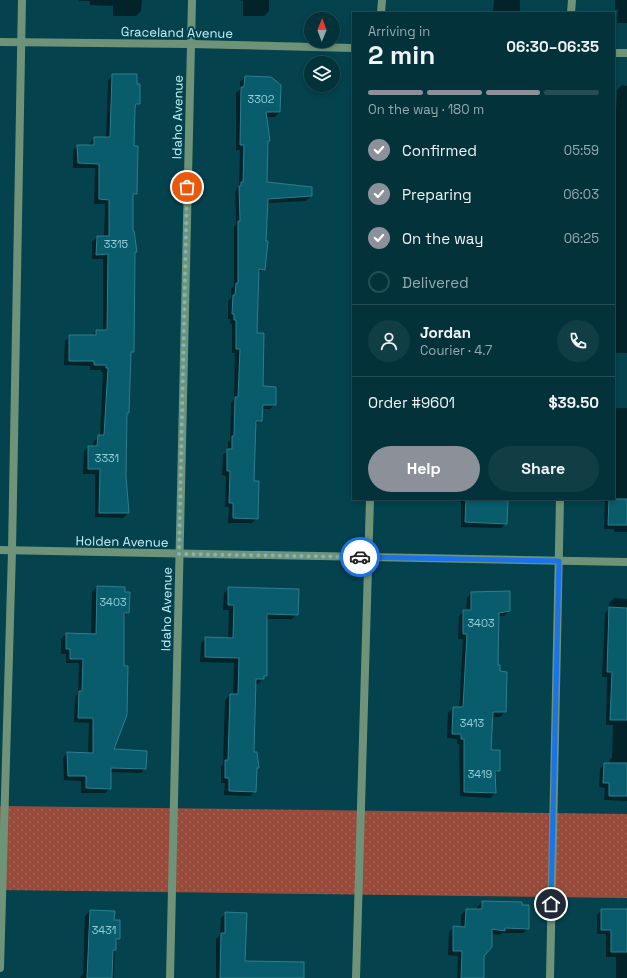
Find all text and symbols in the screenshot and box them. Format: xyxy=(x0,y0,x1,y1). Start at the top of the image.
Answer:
north arrow xyxy=(304,12,340,48)
map controls xyxy=(304,12,340,92)
street label: Graceland Avenue xyxy=(121,23,233,42)
text: Arriving in xyxy=(368,23,430,40)
text: 06:30–06:35 xyxy=(506,37,599,56)
text: 2 min xyxy=(368,38,435,72)
button: layers xyxy=(304,56,340,92)
street label: Idaho Avenue xyxy=(168,75,187,159)
house number: 3302 xyxy=(248,92,275,106)
text: On the way · 180 m xyxy=(368,101,484,118)
icon: check xyxy=(368,139,390,161)
text: Confirmed xyxy=(402,141,477,160)
text: 05:59 xyxy=(564,142,599,159)
pin xyxy=(170,170,204,204)
icon: bag xyxy=(176,176,198,198)
icon: check xyxy=(368,183,390,205)
text: Preparing xyxy=(402,185,472,204)
text: 06:03 xyxy=(563,186,599,203)
icon: check xyxy=(368,227,390,249)
text: On the way xyxy=(402,229,483,248)
text: 06:25 xyxy=(564,230,599,247)
house number: 3315 xyxy=(104,237,129,251)
text: Delivered xyxy=(402,273,469,292)
button: person xyxy=(368,320,410,362)
button: phone xyxy=(557,320,599,362)
text: Jordan xyxy=(420,323,471,342)
text: Courier · 4.7 xyxy=(420,342,492,359)
text: Order #9601 xyxy=(368,393,455,412)
text: $39.50 xyxy=(548,393,599,412)
button: Help xyxy=(368,446,480,492)
button: Share xyxy=(488,446,599,492)
house number: 3331 xyxy=(95,451,119,465)
street label: Holden Avenue xyxy=(75,532,169,551)
courier xyxy=(340,537,380,577)
icon: car xyxy=(349,546,371,568)
street label: Idaho Avenue xyxy=(157,567,176,651)
house number: 3403 xyxy=(99,595,127,609)
house number: 3403 xyxy=(467,616,495,630)
house number: 3413 xyxy=(460,716,485,730)
house number: 3419 xyxy=(468,767,493,781)
pin xyxy=(534,887,568,921)
icon: home xyxy=(540,893,562,915)
house number: 3431 xyxy=(92,923,116,937)

